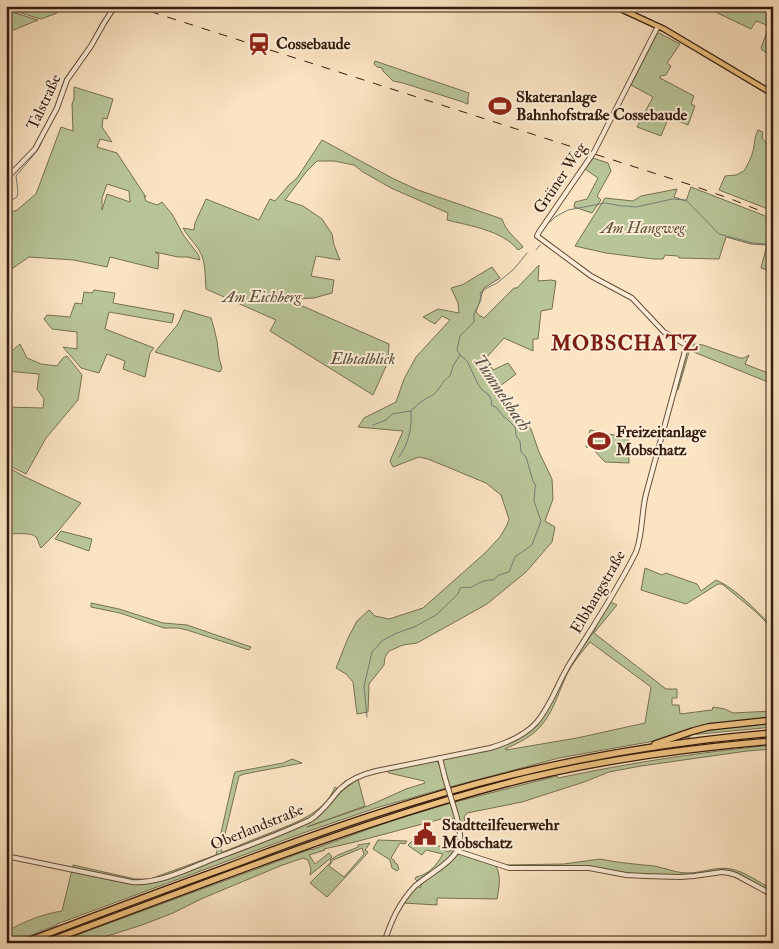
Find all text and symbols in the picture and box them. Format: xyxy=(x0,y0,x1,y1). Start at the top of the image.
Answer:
station icon: Cossebaude xyxy=(246,31,272,57)
place label: Cossebaude xyxy=(276,34,351,54)
street label: Talstraße xyxy=(22,71,66,133)
place label: Skateranlage Bahnhofstraße Cossebaude xyxy=(516,87,688,125)
sports icon: Skateranlage Bahnhofstraße Cossebaude xyxy=(487,93,513,119)
street label: Grüner Weg xyxy=(529,138,592,217)
park label: Am Hangweg xyxy=(599,218,686,238)
park label: Am Eichberg xyxy=(221,287,302,307)
district label: MOBSCHATZ xyxy=(550,330,699,357)
park label: Elbtalblick xyxy=(330,349,396,369)
water label: Tummelsbach xyxy=(468,350,536,436)
place label: Freizeitanlage Mobschatz xyxy=(615,422,707,460)
sports icon: Freizeitanlage Mobschatz xyxy=(586,428,612,454)
street label: Elbhangstraße xyxy=(566,546,630,637)
street label: Oberlandstraße xyxy=(207,799,307,855)
place label: Stadtteilfeuerwehr Mobschatz xyxy=(441,815,560,853)
public building icon: Stadtteilfeuerwehr Mobschatz xyxy=(412,821,438,847)

